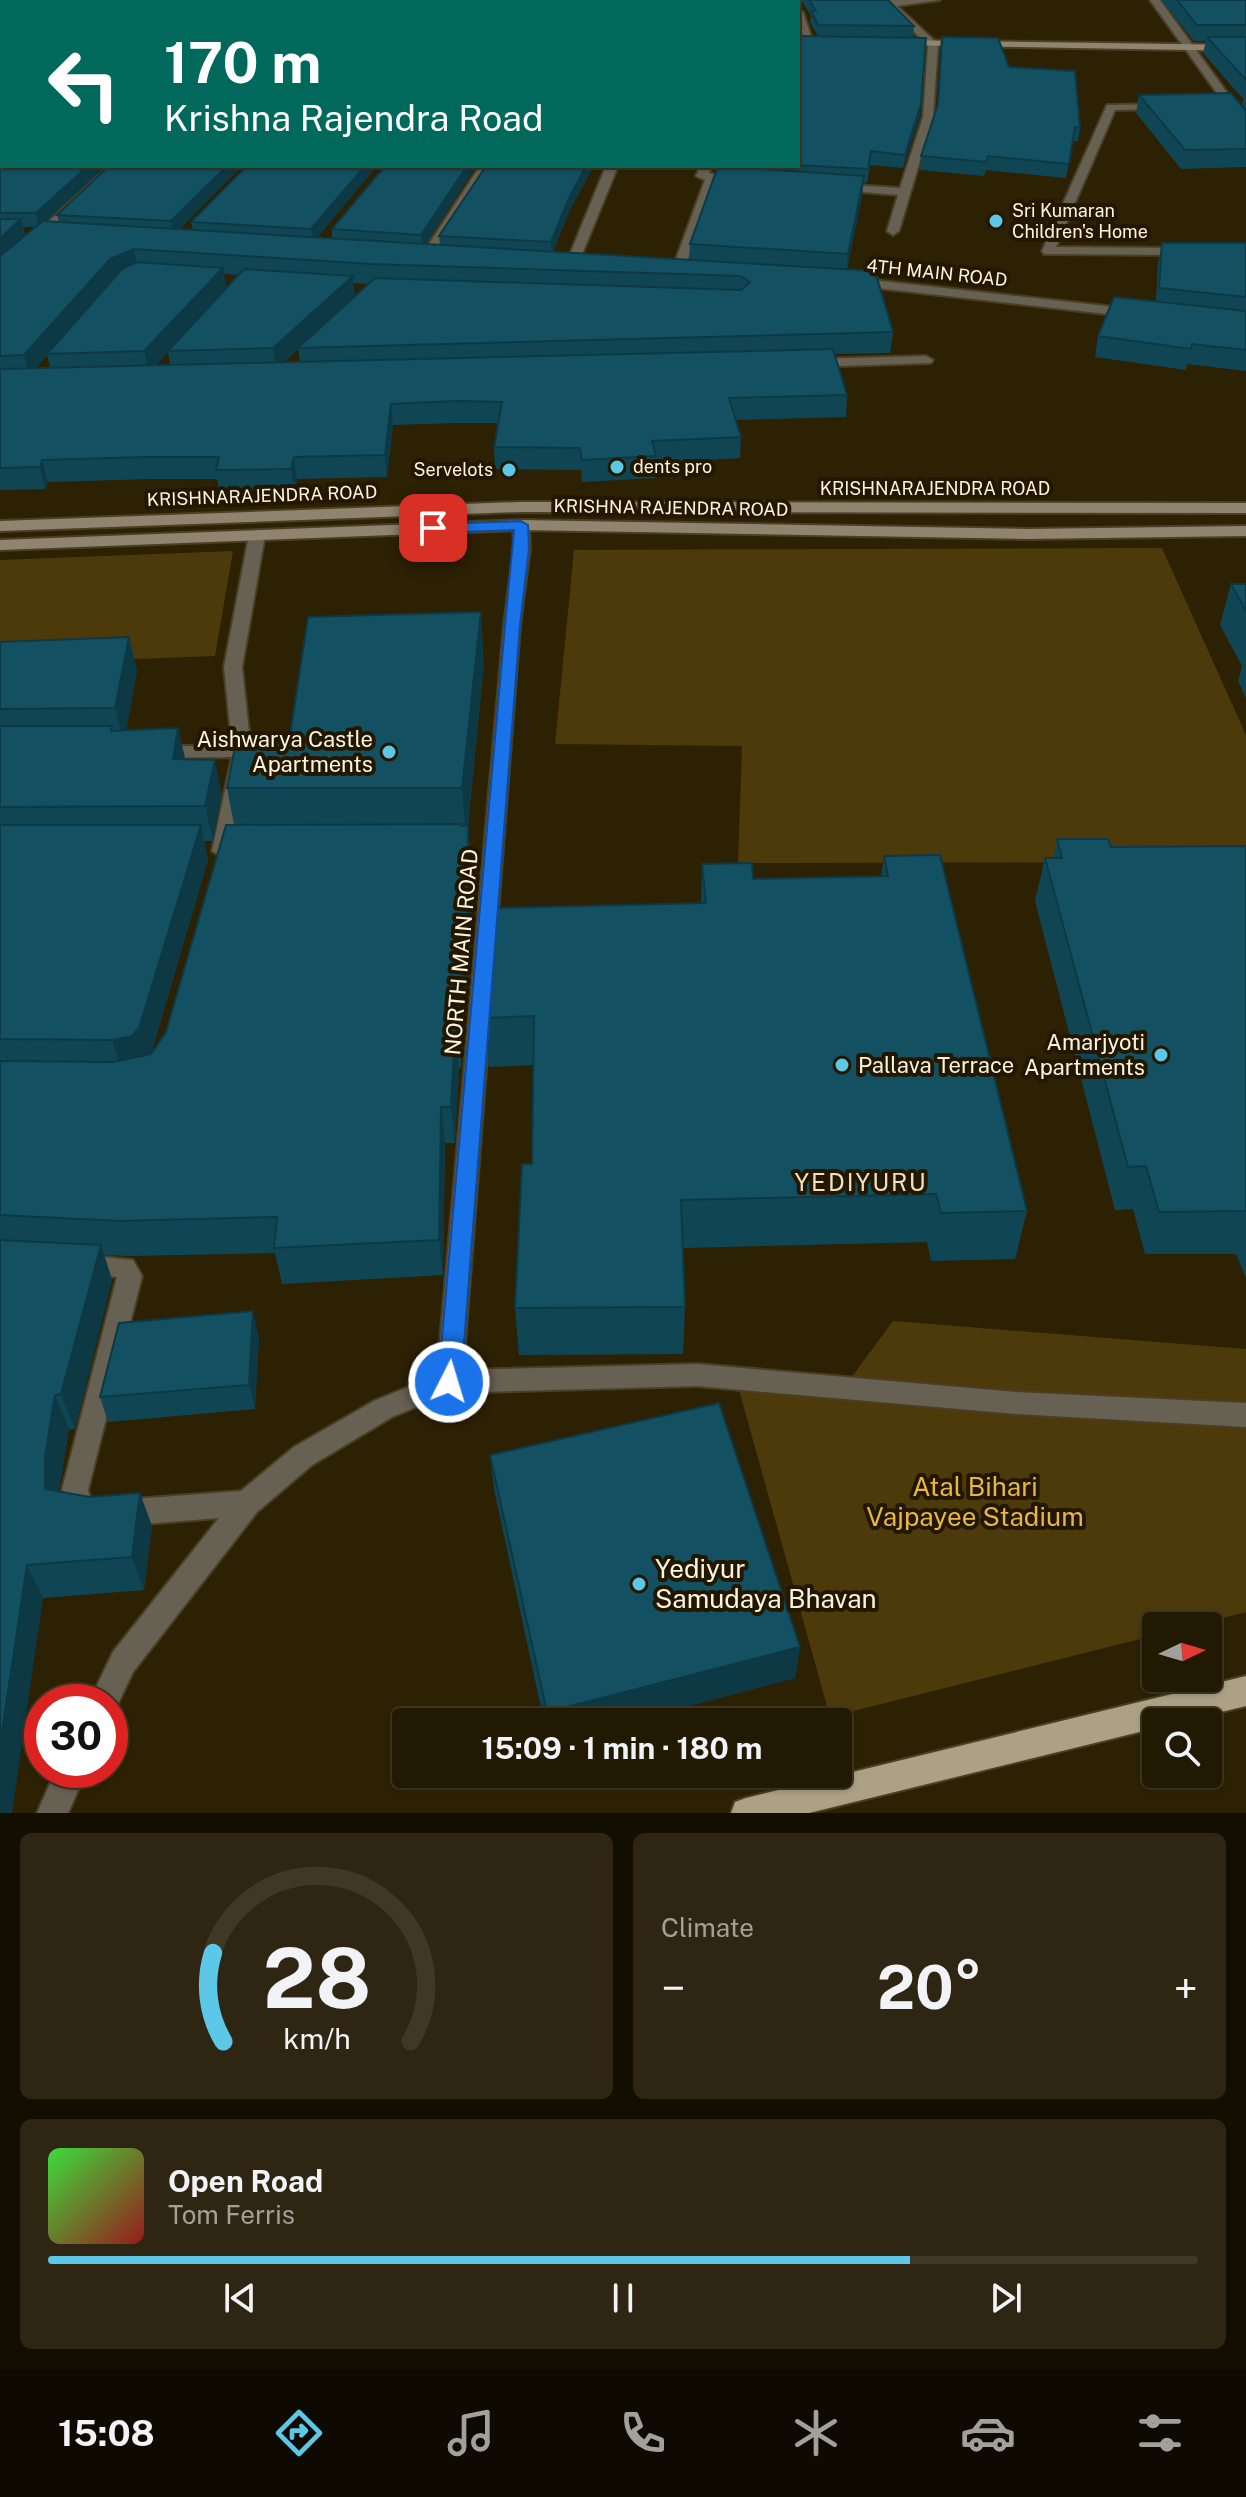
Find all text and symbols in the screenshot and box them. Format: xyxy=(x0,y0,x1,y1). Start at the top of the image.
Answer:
text: 170 m xyxy=(164,30,321,96)
icon: left xyxy=(32,32,136,136)
text: Krishna Rajendra Road xyxy=(164,97,543,139)
place label: Sri Kumaran Children's Home xyxy=(1012,200,1148,242)
marker: Sri Kumaran Children's Home xyxy=(987,212,1005,230)
street label: 4TH MAIN ROAD xyxy=(866,255,1009,290)
place label: dents pro xyxy=(633,456,712,477)
marker: dents pro xyxy=(608,458,626,476)
place label: Servelots xyxy=(414,459,493,480)
marker: Servelots xyxy=(500,461,518,479)
street label: KRISHNARAJENDRA ROAD xyxy=(820,478,1050,499)
street label: KRISHNARAJENDRA ROAD xyxy=(146,481,377,510)
pin xyxy=(399,494,467,562)
street label: KRISHNA RAJENDRA ROAD xyxy=(553,495,789,520)
icon: arrive xyxy=(411,506,455,550)
place label: Aishwarya Castle Apartments xyxy=(196,726,373,777)
marker: Aishwarya Castle Apartments xyxy=(380,743,398,761)
street label: NORTH MAIN ROAD xyxy=(439,848,483,1056)
place label: Amarjyoti Apartments xyxy=(1024,1029,1145,1080)
marker: Amarjyoti Apartments xyxy=(1152,1046,1170,1064)
place label: Pallava Terrace xyxy=(858,1052,1014,1078)
marker: Pallava Terrace xyxy=(833,1056,851,1074)
district label: YEDIYURU xyxy=(794,1168,928,1196)
position arrow xyxy=(407,1340,491,1424)
park label: Atal Bihari Vajpayee Stadium xyxy=(866,1471,1084,1532)
place label: Yediyur Samudaya Bhavan xyxy=(655,1553,877,1614)
marker: Yediyur Samudaya Bhavan xyxy=(630,1575,648,1593)
north arrow xyxy=(1142,1612,1222,1692)
map controls xyxy=(1142,1612,1222,1788)
speed limit sign: 30 xyxy=(24,1684,128,1788)
button: search xyxy=(1142,1708,1222,1788)
text: 15:09 · 1 min · 180 m xyxy=(482,1730,762,1766)
text: Climate xyxy=(661,1912,754,1943)
text: 28 xyxy=(262,1929,371,2027)
text: 20° xyxy=(877,1952,982,2023)
text: − xyxy=(661,1962,685,2014)
text: + xyxy=(1174,1962,1198,2014)
text: km/h xyxy=(283,2022,350,2055)
text: Open Road xyxy=(168,2163,323,2199)
text: Tom Ferris xyxy=(168,2199,295,2230)
icon: previous xyxy=(218,2276,262,2320)
icon: pause xyxy=(601,2276,645,2320)
icon: next xyxy=(984,2276,1028,2320)
icon: directions xyxy=(271,2405,327,2461)
icon: music xyxy=(443,2405,499,2461)
icon: phone xyxy=(615,2405,671,2461)
icon: climate xyxy=(788,2405,844,2461)
icon: car xyxy=(960,2405,1016,2461)
icon: filters xyxy=(1132,2405,1188,2461)
text: 15:08 xyxy=(58,2412,155,2454)

